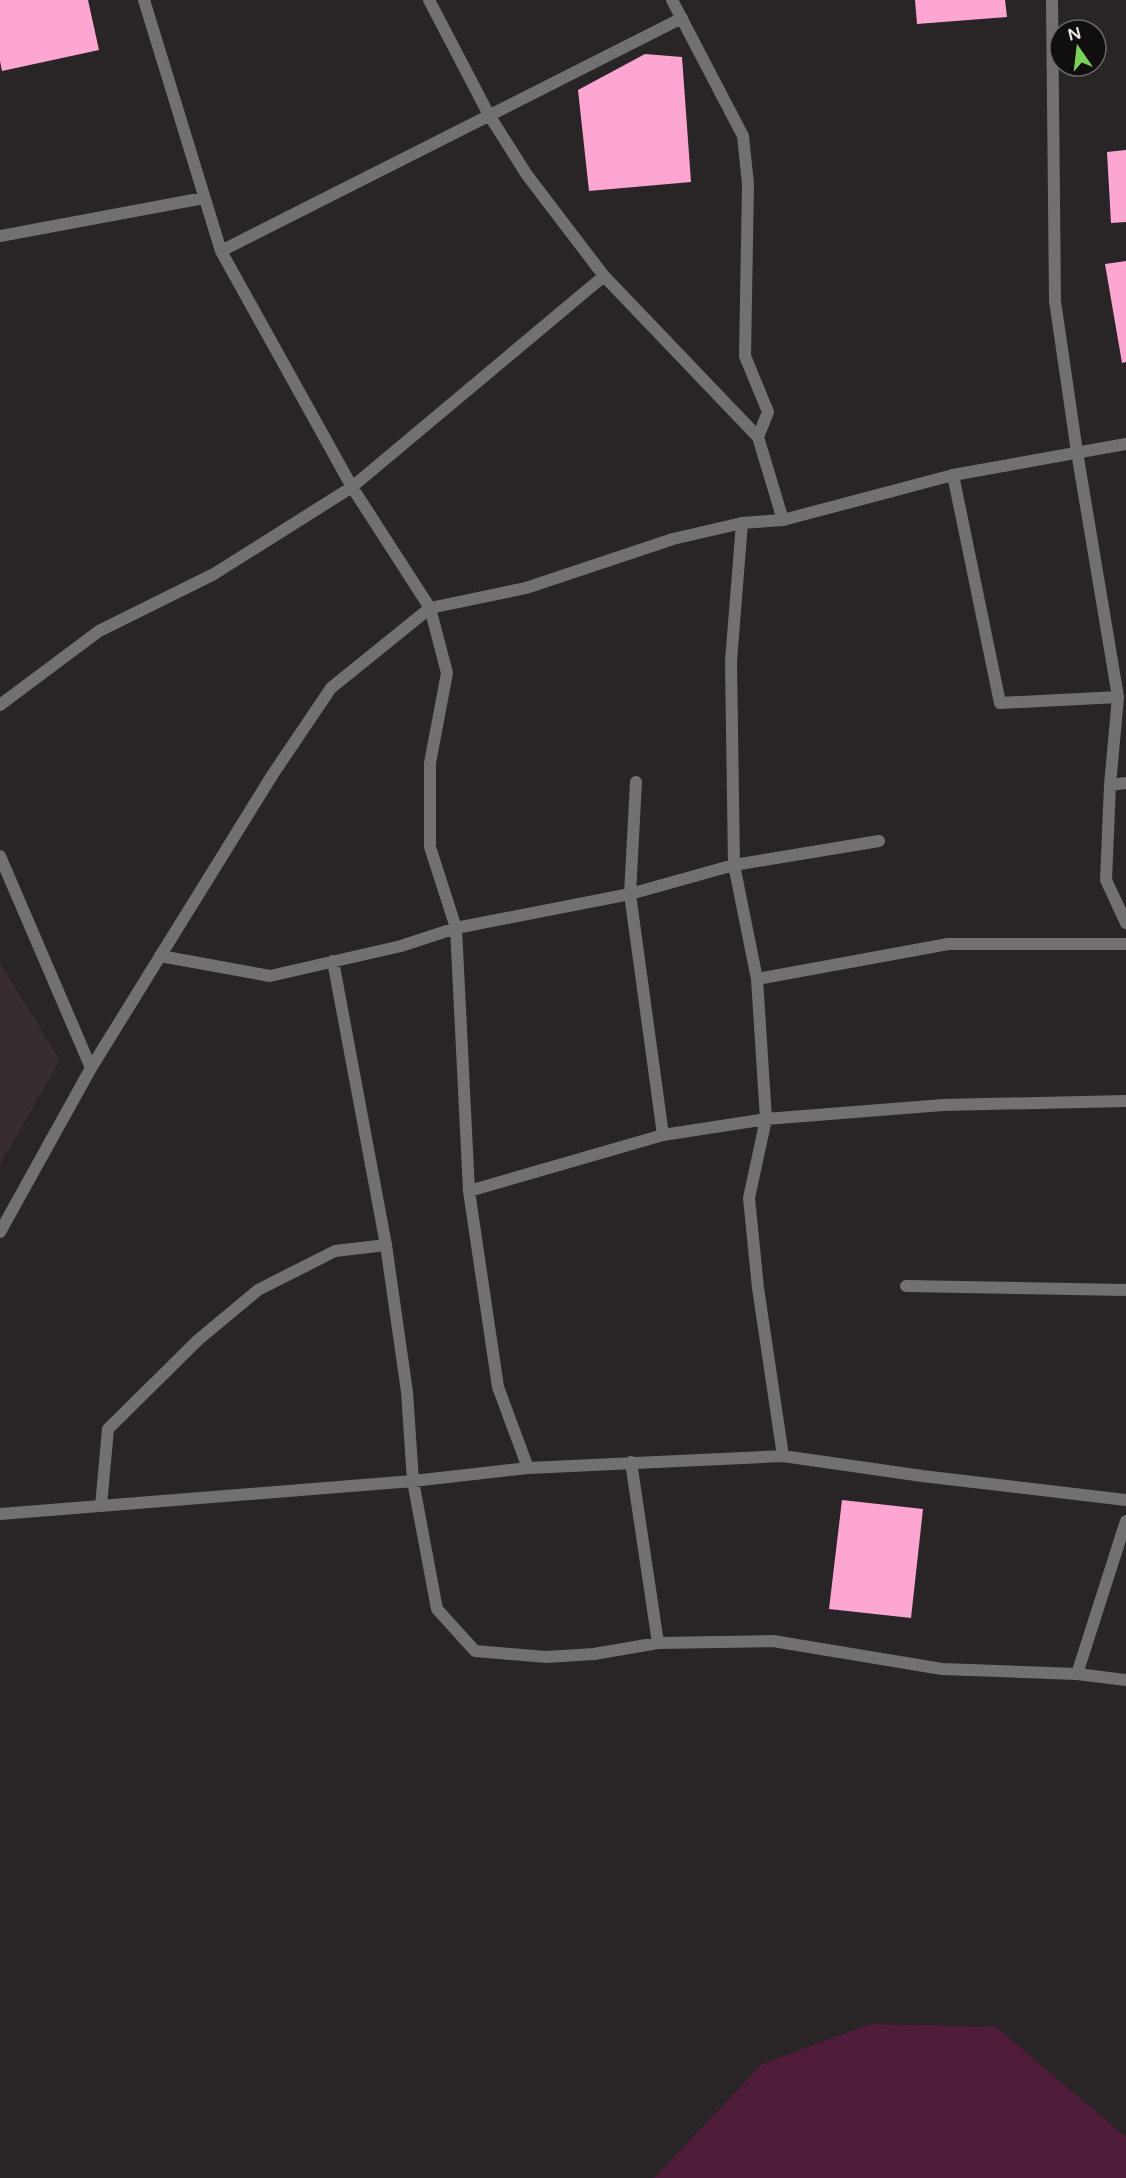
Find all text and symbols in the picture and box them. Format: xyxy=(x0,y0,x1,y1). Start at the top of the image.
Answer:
north arrow xyxy=(1048,18,1108,78)
text: N xyxy=(1066,23,1083,46)

